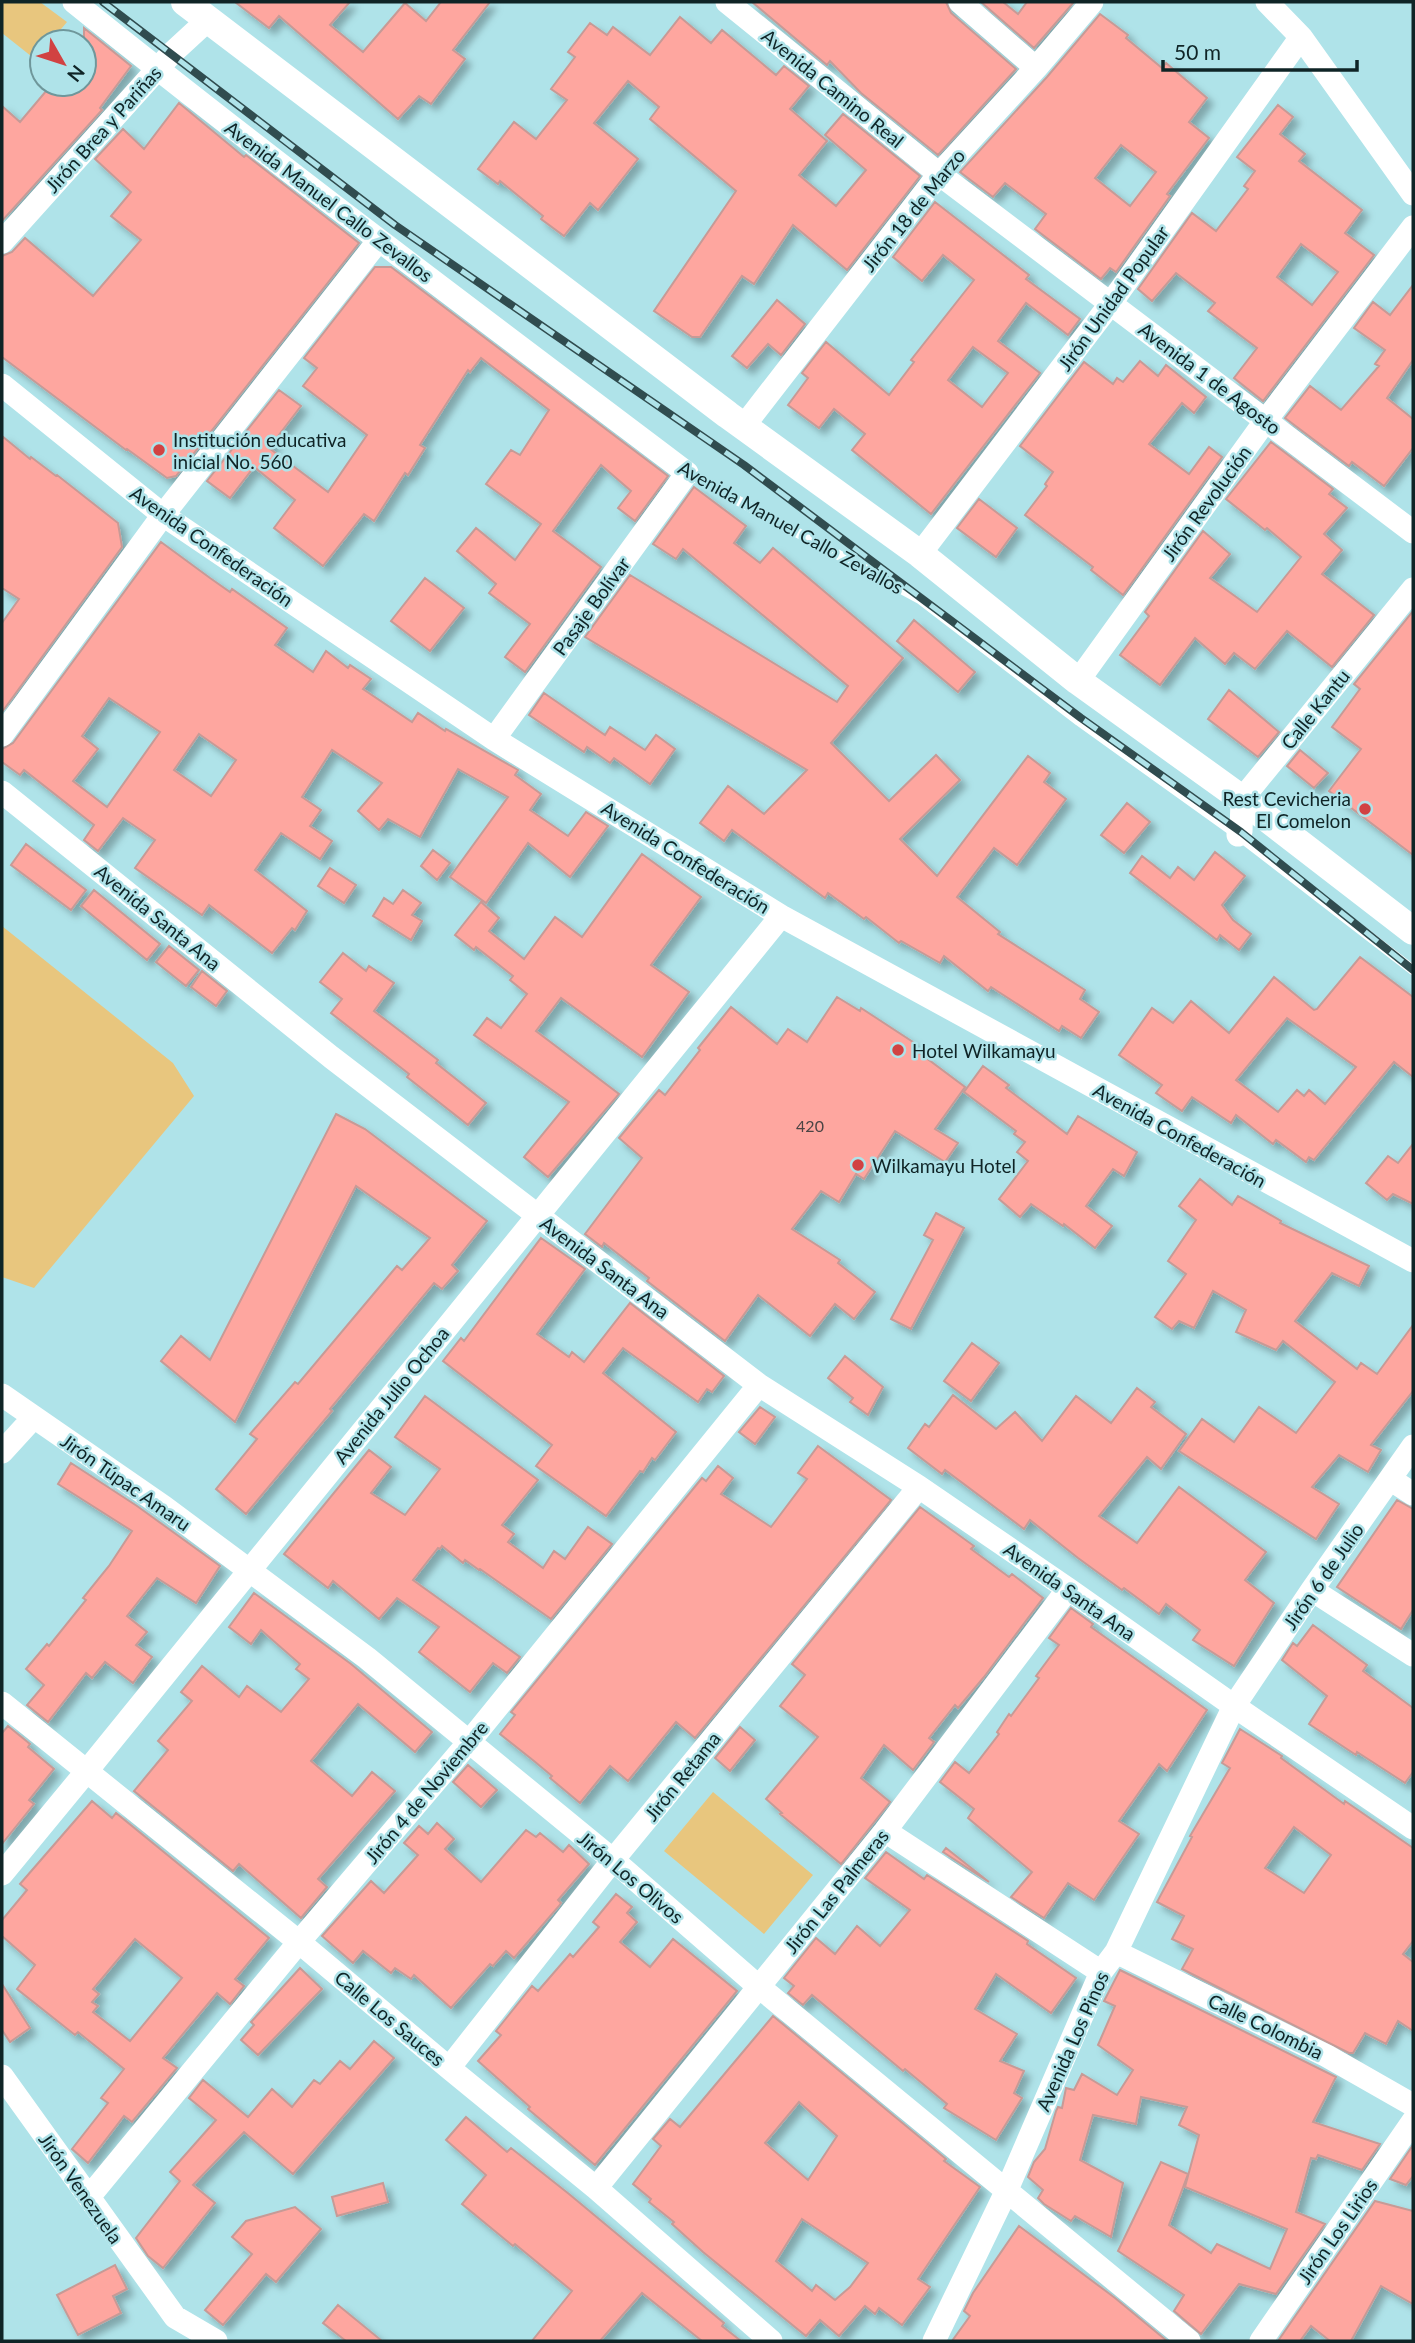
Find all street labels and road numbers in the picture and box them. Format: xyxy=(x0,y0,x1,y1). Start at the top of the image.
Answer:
street label: Avenida Camino Real xyxy=(758,24,908,152)
street label: Jirón Brea y Pariñas xyxy=(40,61,166,197)
street label: Avenida Manuel Callo Zevallos xyxy=(221,115,437,287)
street label: Jirón 18 de Marzo xyxy=(857,144,969,276)
street label: Jirón Unidad Popular xyxy=(1053,221,1173,375)
street label: Avenida 1 de Agosto xyxy=(1135,317,1285,439)
street label: Jirón Revolución xyxy=(1157,441,1255,565)
street label: Avenida Manuel Callo Zevallos xyxy=(674,455,908,599)
street label: Avenida Confederación xyxy=(126,481,298,611)
street label: Pasaje Bolívar xyxy=(548,552,634,660)
street label: Calle Kantu xyxy=(1276,665,1354,753)
street label: Avenida Confederación xyxy=(598,796,774,918)
street label: Avenida Santa Ana xyxy=(90,859,226,975)
street label: Avenida Confederación xyxy=(1090,1078,1270,1192)
street label: Avenida Santa Ana xyxy=(536,1211,674,1323)
street label: Avenida Julio Ochoa xyxy=(329,1322,453,1468)
street label: Jirón Túpac Amaru xyxy=(57,1429,195,1535)
street label: Jirón 6 de Julio xyxy=(1278,1519,1368,1633)
street label: Avenida Santa Ana xyxy=(1000,1537,1140,1645)
street label: Jirón 4 de Noviembre xyxy=(360,1716,492,1868)
street label: Jirón Retama xyxy=(639,1727,725,1825)
street label: Jirón Las Palmeras xyxy=(779,1824,893,1958)
street label: Jirón Los Olivos xyxy=(574,1826,688,1928)
street label: Calle Los Sauces xyxy=(330,1965,450,2071)
street label: Avenida Los Pinos xyxy=(1031,1968,1113,2114)
street label: Calle Colombia xyxy=(1205,1988,1327,2064)
street label: Jirón Venezuela xyxy=(34,2128,128,2248)
street label: Jirón Los Lirios xyxy=(1292,2174,1382,2288)

